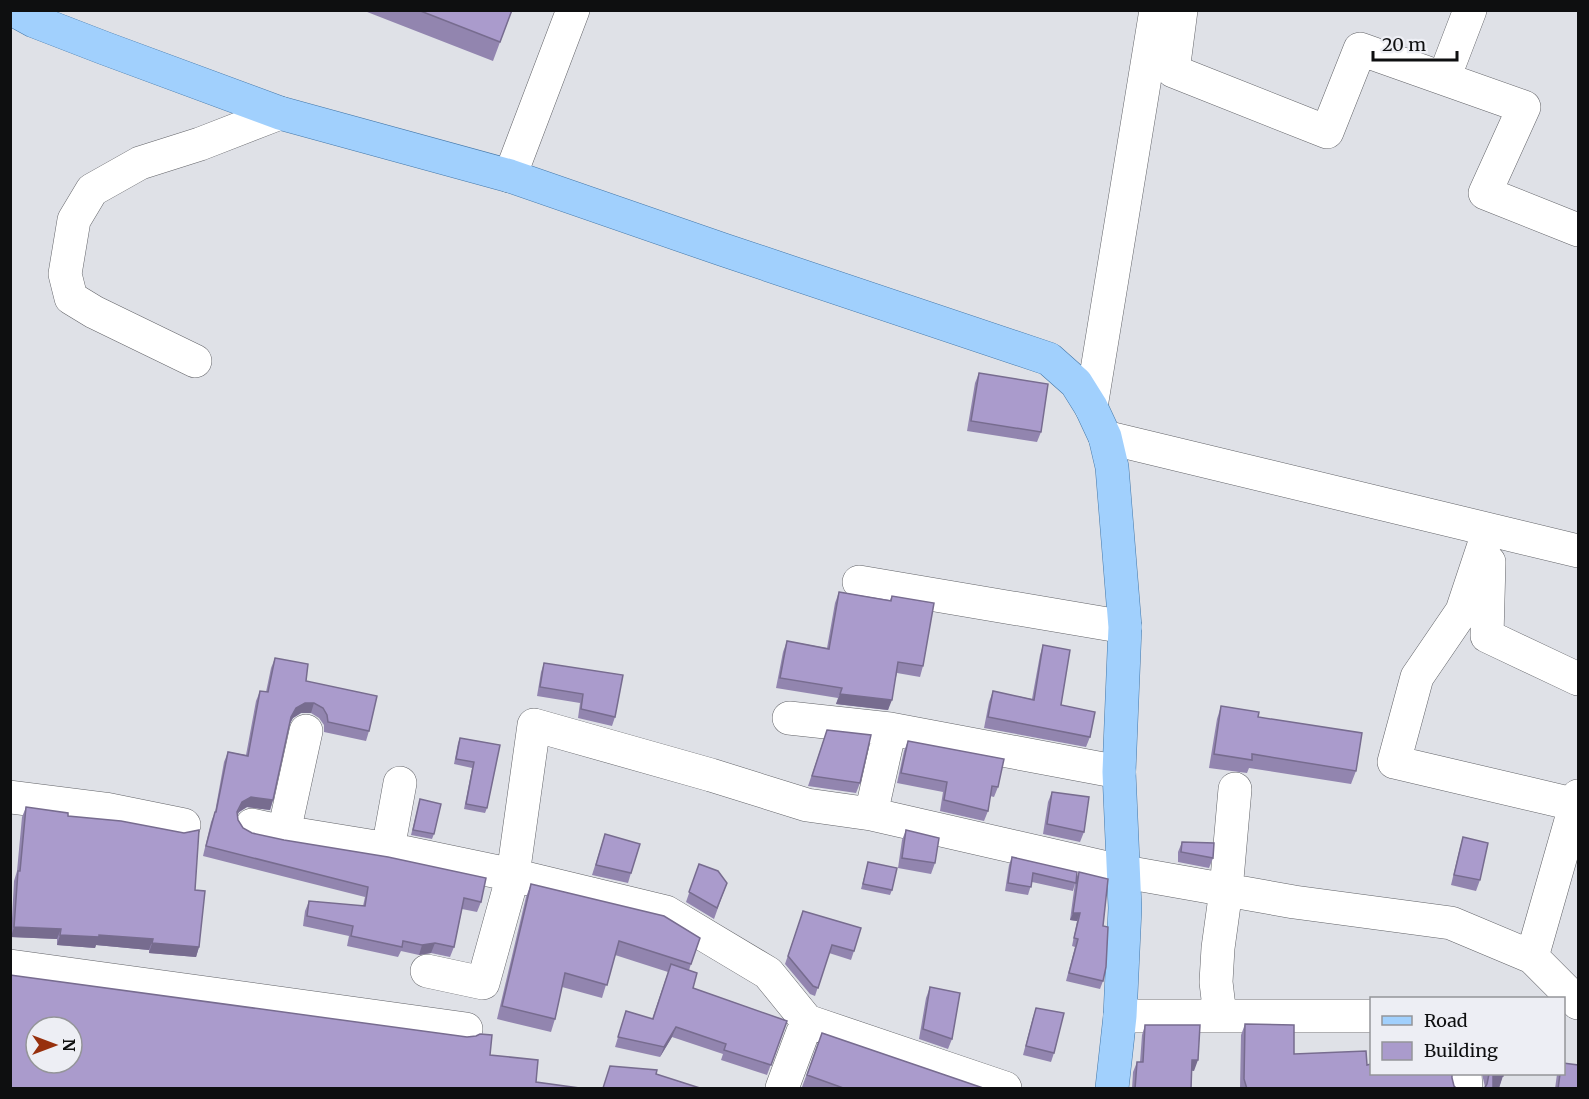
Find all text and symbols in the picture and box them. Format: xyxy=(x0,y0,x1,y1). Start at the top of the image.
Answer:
scale bar xyxy=(1373,24,1457,62)
text: 20 m xyxy=(1382,33,1426,56)
legend xyxy=(1370,997,1565,1075)
text: Road xyxy=(1424,1009,1468,1032)
north arrow xyxy=(24,1015,84,1075)
text: N xyxy=(59,1039,79,1052)
text: Building xyxy=(1424,1039,1498,1062)

